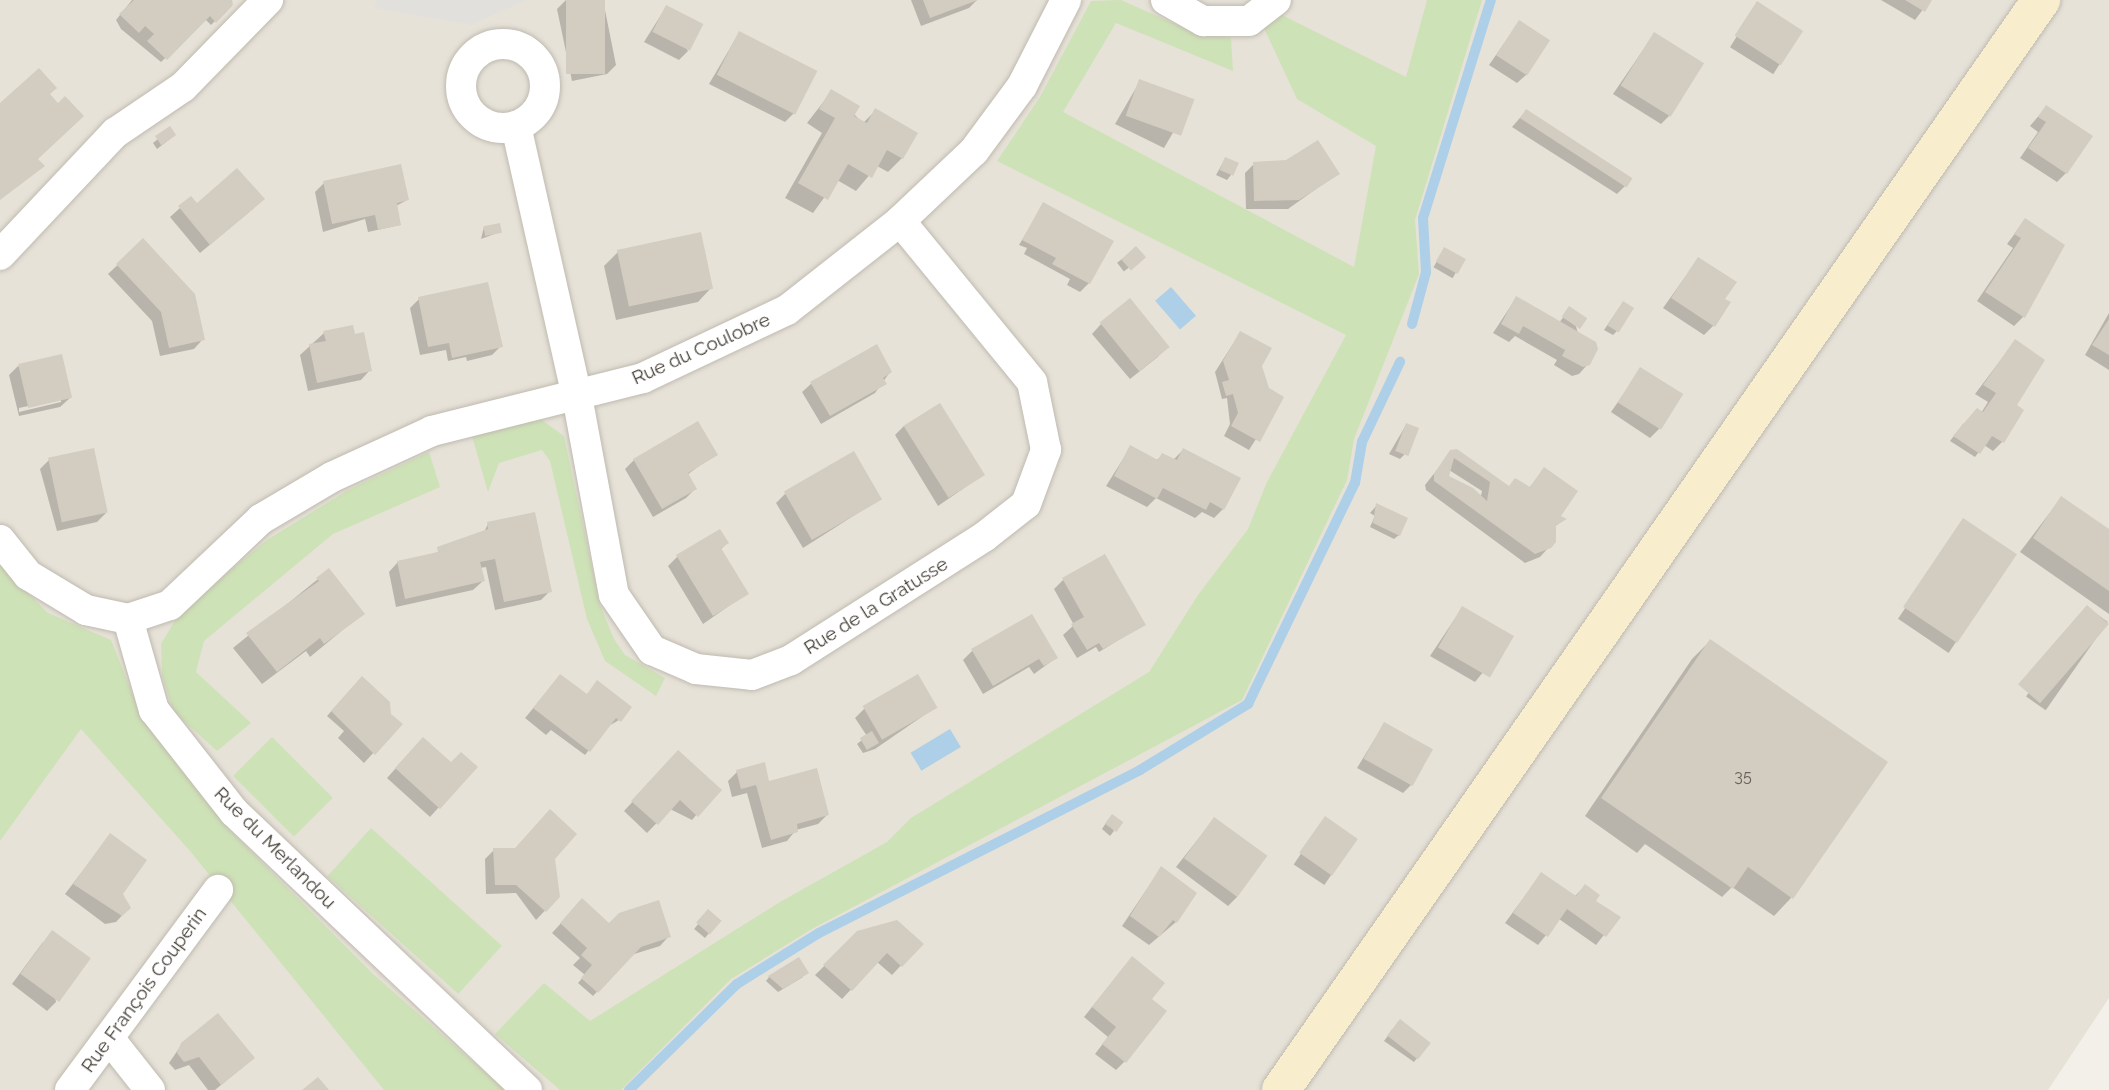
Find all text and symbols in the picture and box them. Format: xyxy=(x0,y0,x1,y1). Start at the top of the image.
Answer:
street label: Rue du Coulobre xyxy=(628,308,774,390)
street label: Rue de la Gratusse xyxy=(800,553,952,659)
house number: 35 xyxy=(1734,767,1752,787)
street label: Rue du Merlandou xyxy=(209,782,341,914)
street label: Rue François Couperin xyxy=(77,903,211,1077)

